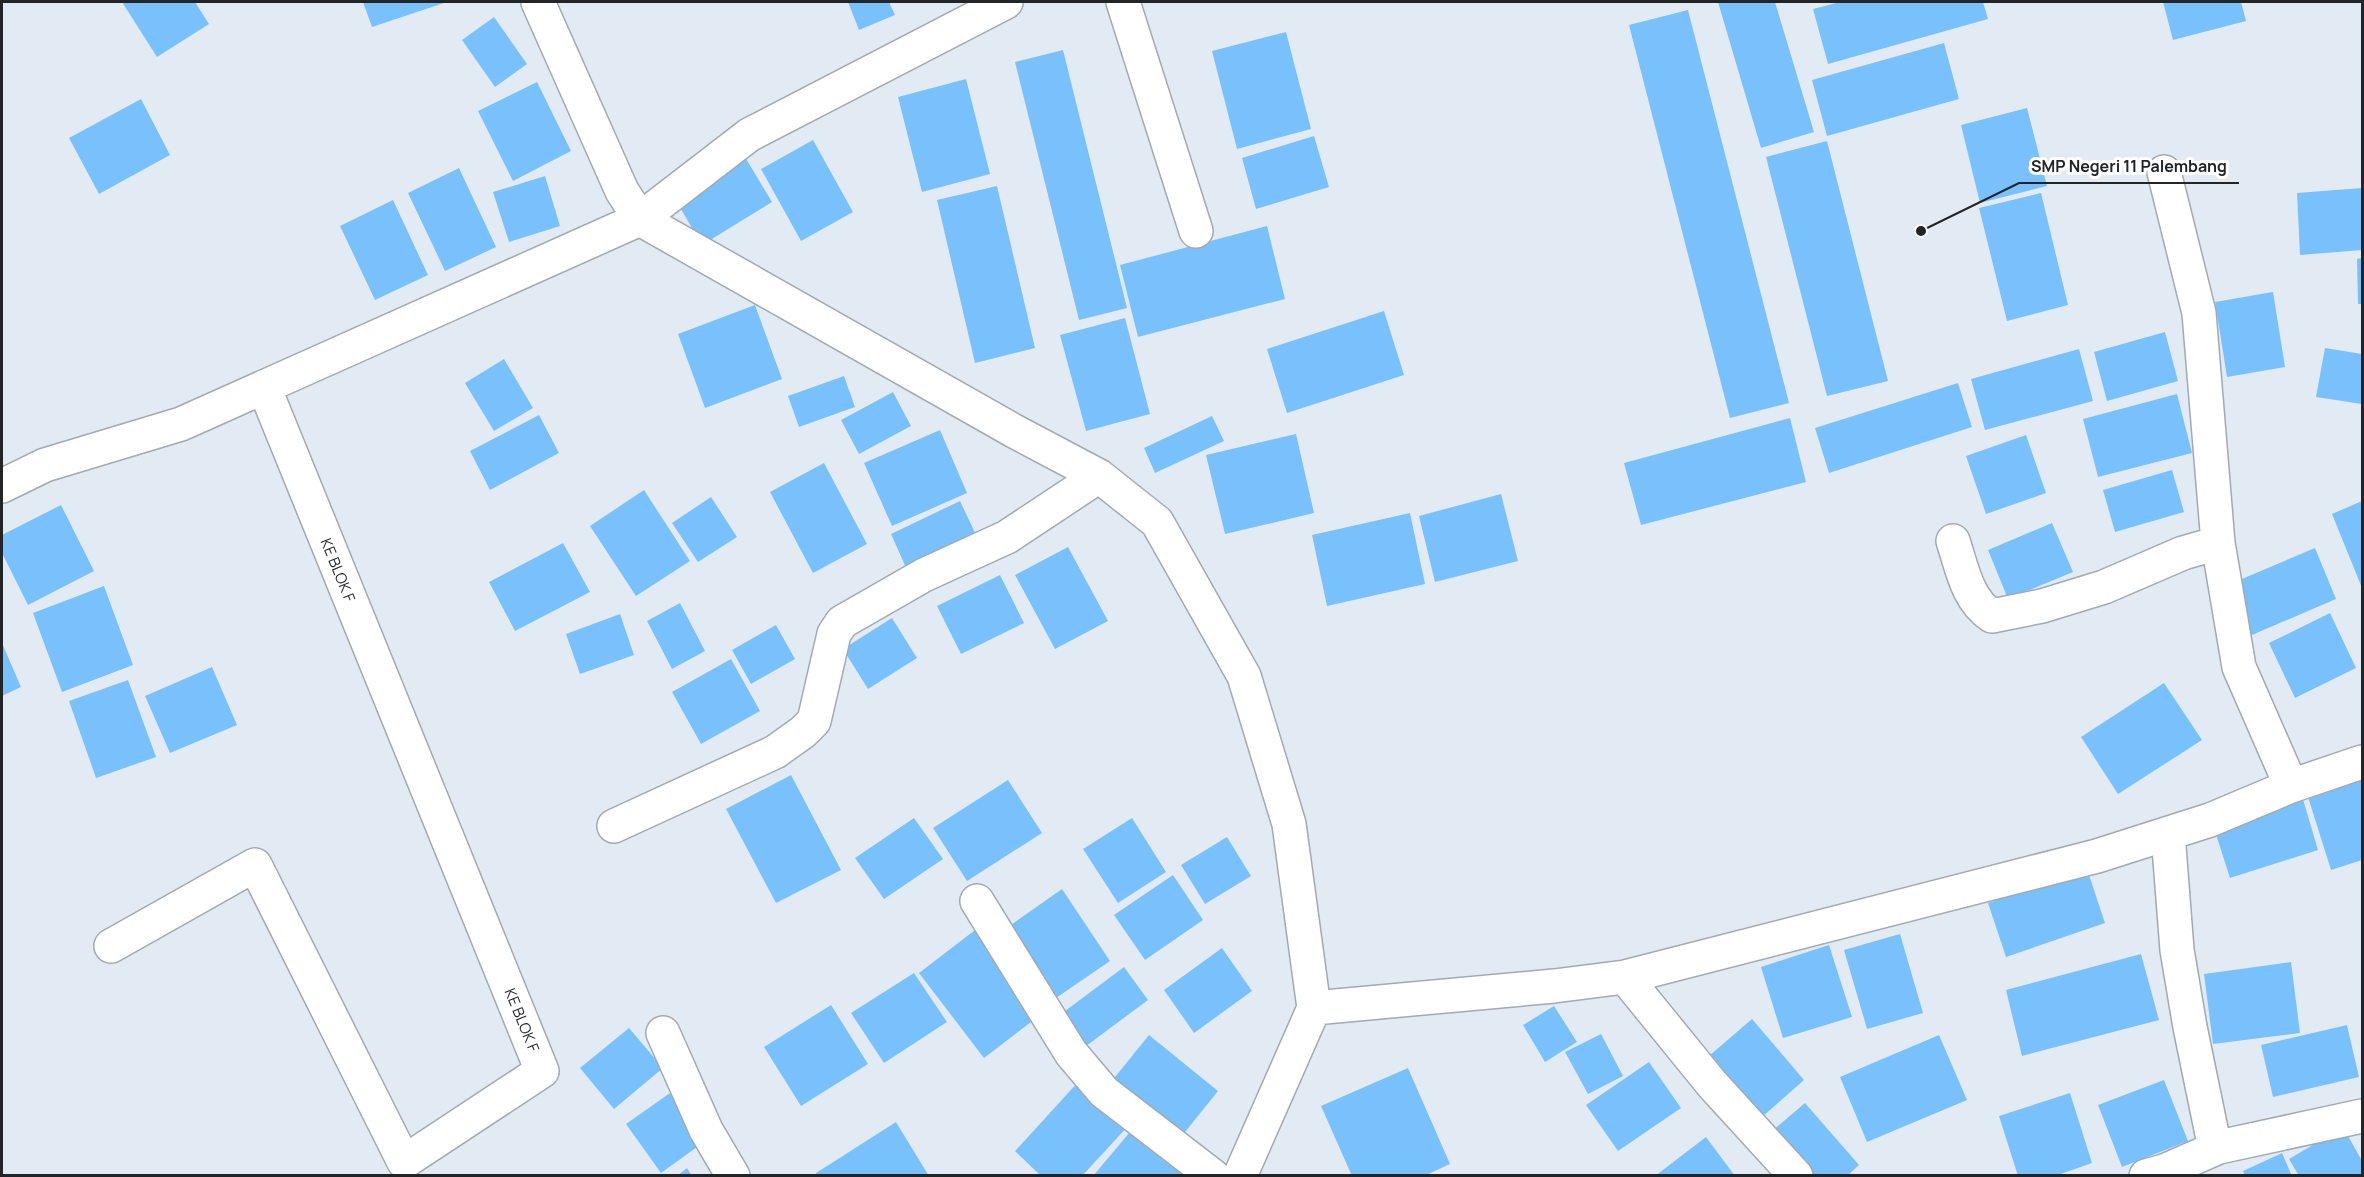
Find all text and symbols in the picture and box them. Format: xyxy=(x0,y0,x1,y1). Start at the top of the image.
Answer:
callout: SMP Negeri 11 Palembang xyxy=(2019,149,2239,183)
text: SMP Negeri 11 Palembang xyxy=(2031,155,2227,177)
street label: KE BLOK F xyxy=(316,535,360,605)
street label: KE BLOK F xyxy=(500,985,544,1055)

